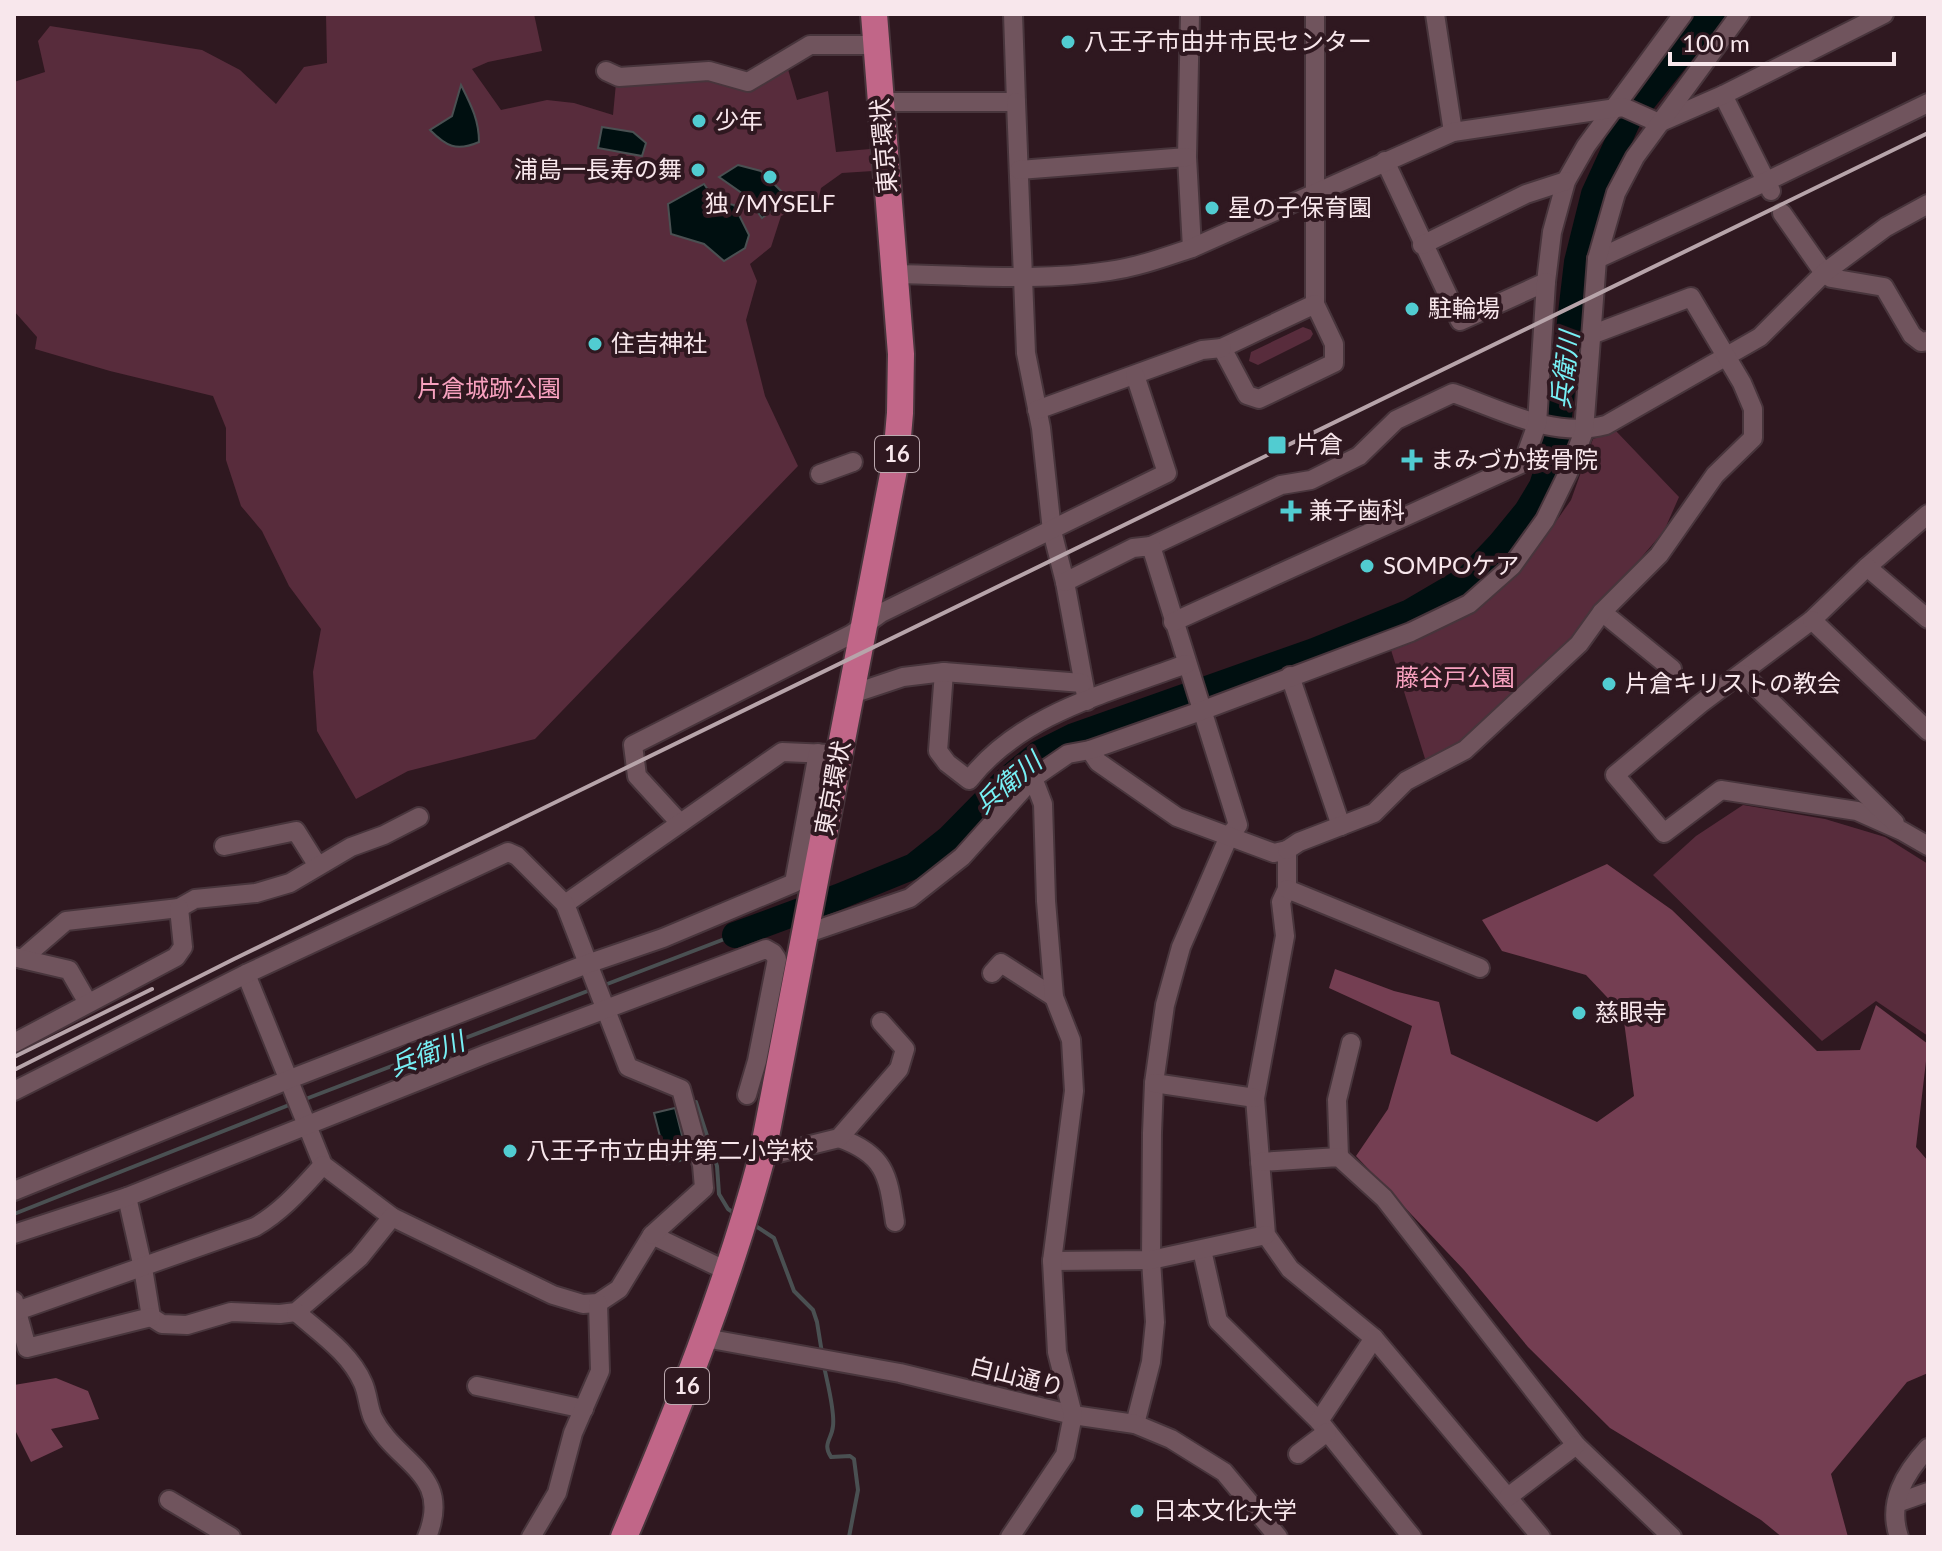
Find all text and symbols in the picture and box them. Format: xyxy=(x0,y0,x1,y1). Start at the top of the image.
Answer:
scale bar xyxy=(1670,16,1894,66)
place label: 八王子市由井市民センター xyxy=(1084,26,1372,55)
text: 100 m xyxy=(1682,28,1750,57)
marker: 八王子市由井市民センター xyxy=(1059,33,1077,51)
street label: 東京環状 xyxy=(864,97,901,195)
place label: 少年 xyxy=(715,105,763,134)
marker: 少年 xyxy=(690,112,708,130)
place label: 浦島一長寿の舞 xyxy=(514,154,682,183)
marker: 浦島一長寿の舞 xyxy=(689,161,707,179)
marker: 独 /MYSELF xyxy=(761,168,779,186)
place label: 独 /MYSELF xyxy=(705,188,835,217)
place label: 星の子保育園 xyxy=(1228,192,1372,221)
marker: 星の子保育園 xyxy=(1203,199,1221,217)
place label: 駐輪場 xyxy=(1428,293,1500,322)
marker: 駐輪場 xyxy=(1403,300,1421,318)
water label: 兵衛川 xyxy=(1543,326,1585,411)
place label: 住吉神社 xyxy=(611,328,707,357)
marker: 住吉神社 xyxy=(586,335,604,353)
park label: 片倉城跡公園 xyxy=(417,373,561,402)
place label: 片倉 xyxy=(1295,429,1343,458)
marker: 片倉 xyxy=(1266,434,1288,456)
road number: 16 xyxy=(875,436,919,472)
place label: まみづか接骨院 xyxy=(1430,444,1598,473)
marker: まみづか接骨院 xyxy=(1401,449,1423,471)
place label: 兼子歯科 xyxy=(1309,495,1405,524)
marker: 兼子歯科 xyxy=(1280,500,1302,522)
place label: SOMPOケア xyxy=(1383,550,1519,579)
marker: SOMPOケア xyxy=(1358,557,1376,575)
park label: 藤谷戸公園 xyxy=(1395,662,1515,691)
place label: 片倉キリストの教会 xyxy=(1625,668,1841,697)
marker: 片倉キリストの教会 xyxy=(1600,675,1618,693)
street label: 東京環状 xyxy=(808,738,855,838)
water label: 兵衛川 xyxy=(967,743,1050,820)
place label: 慈眼寺 xyxy=(1595,997,1667,1026)
marker: 慈眼寺 xyxy=(1570,1004,1588,1022)
water label: 兵衛川 xyxy=(384,1023,472,1082)
place label: 八王子市立由井第二小学校 xyxy=(526,1135,814,1164)
marker: 八王子市立由井第二小学校 xyxy=(501,1142,519,1160)
street label: 白山通り xyxy=(967,1350,1067,1401)
road number: 16 xyxy=(665,1368,709,1404)
place label: 日本文化大学 xyxy=(1153,1495,1297,1524)
marker: 日本文化大学 xyxy=(1128,1502,1146,1520)

